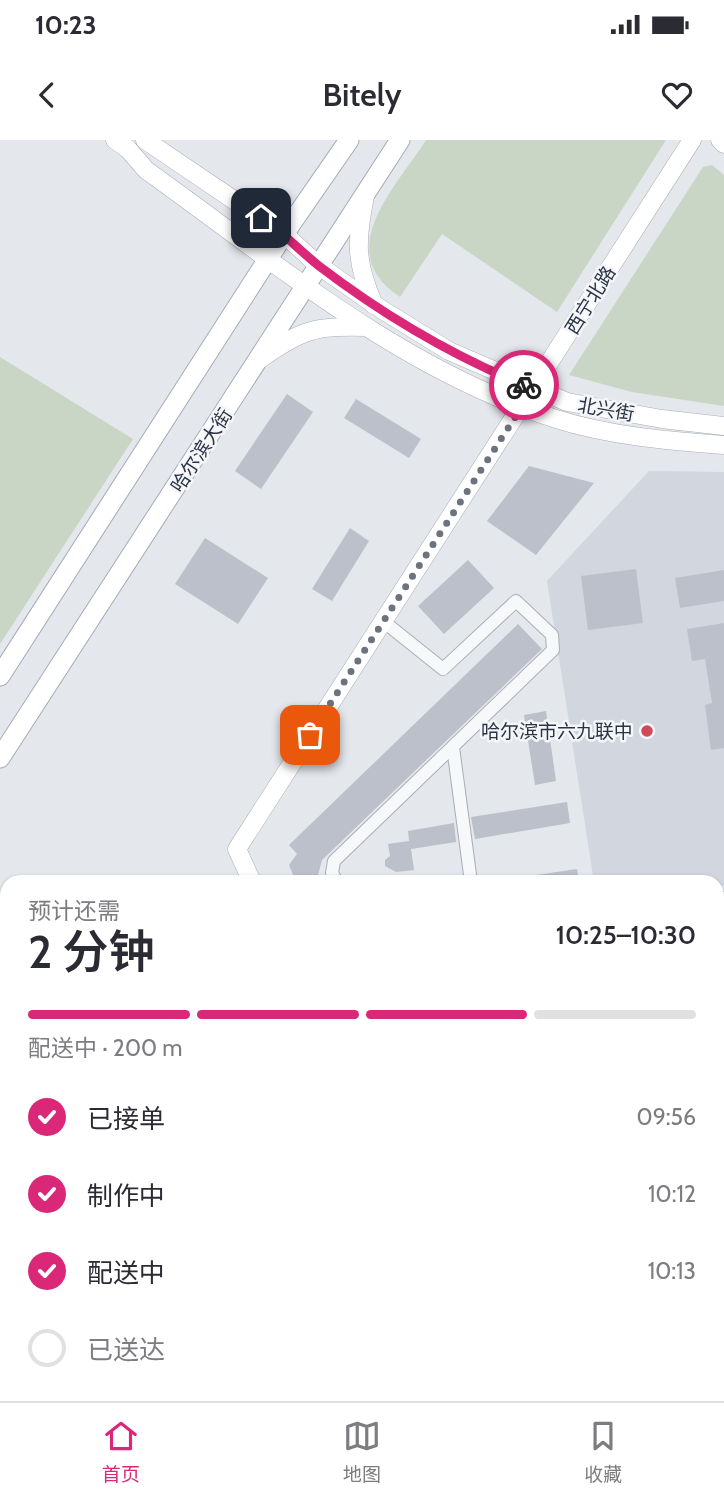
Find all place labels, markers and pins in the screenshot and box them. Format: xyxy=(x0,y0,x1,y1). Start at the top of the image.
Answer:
pin xyxy=(231,188,291,248)
pin xyxy=(280,705,340,765)
place label: 哈尔滨市六九联中 xyxy=(481,720,633,743)
marker: 哈尔滨市六九联中 xyxy=(639,723,655,739)

